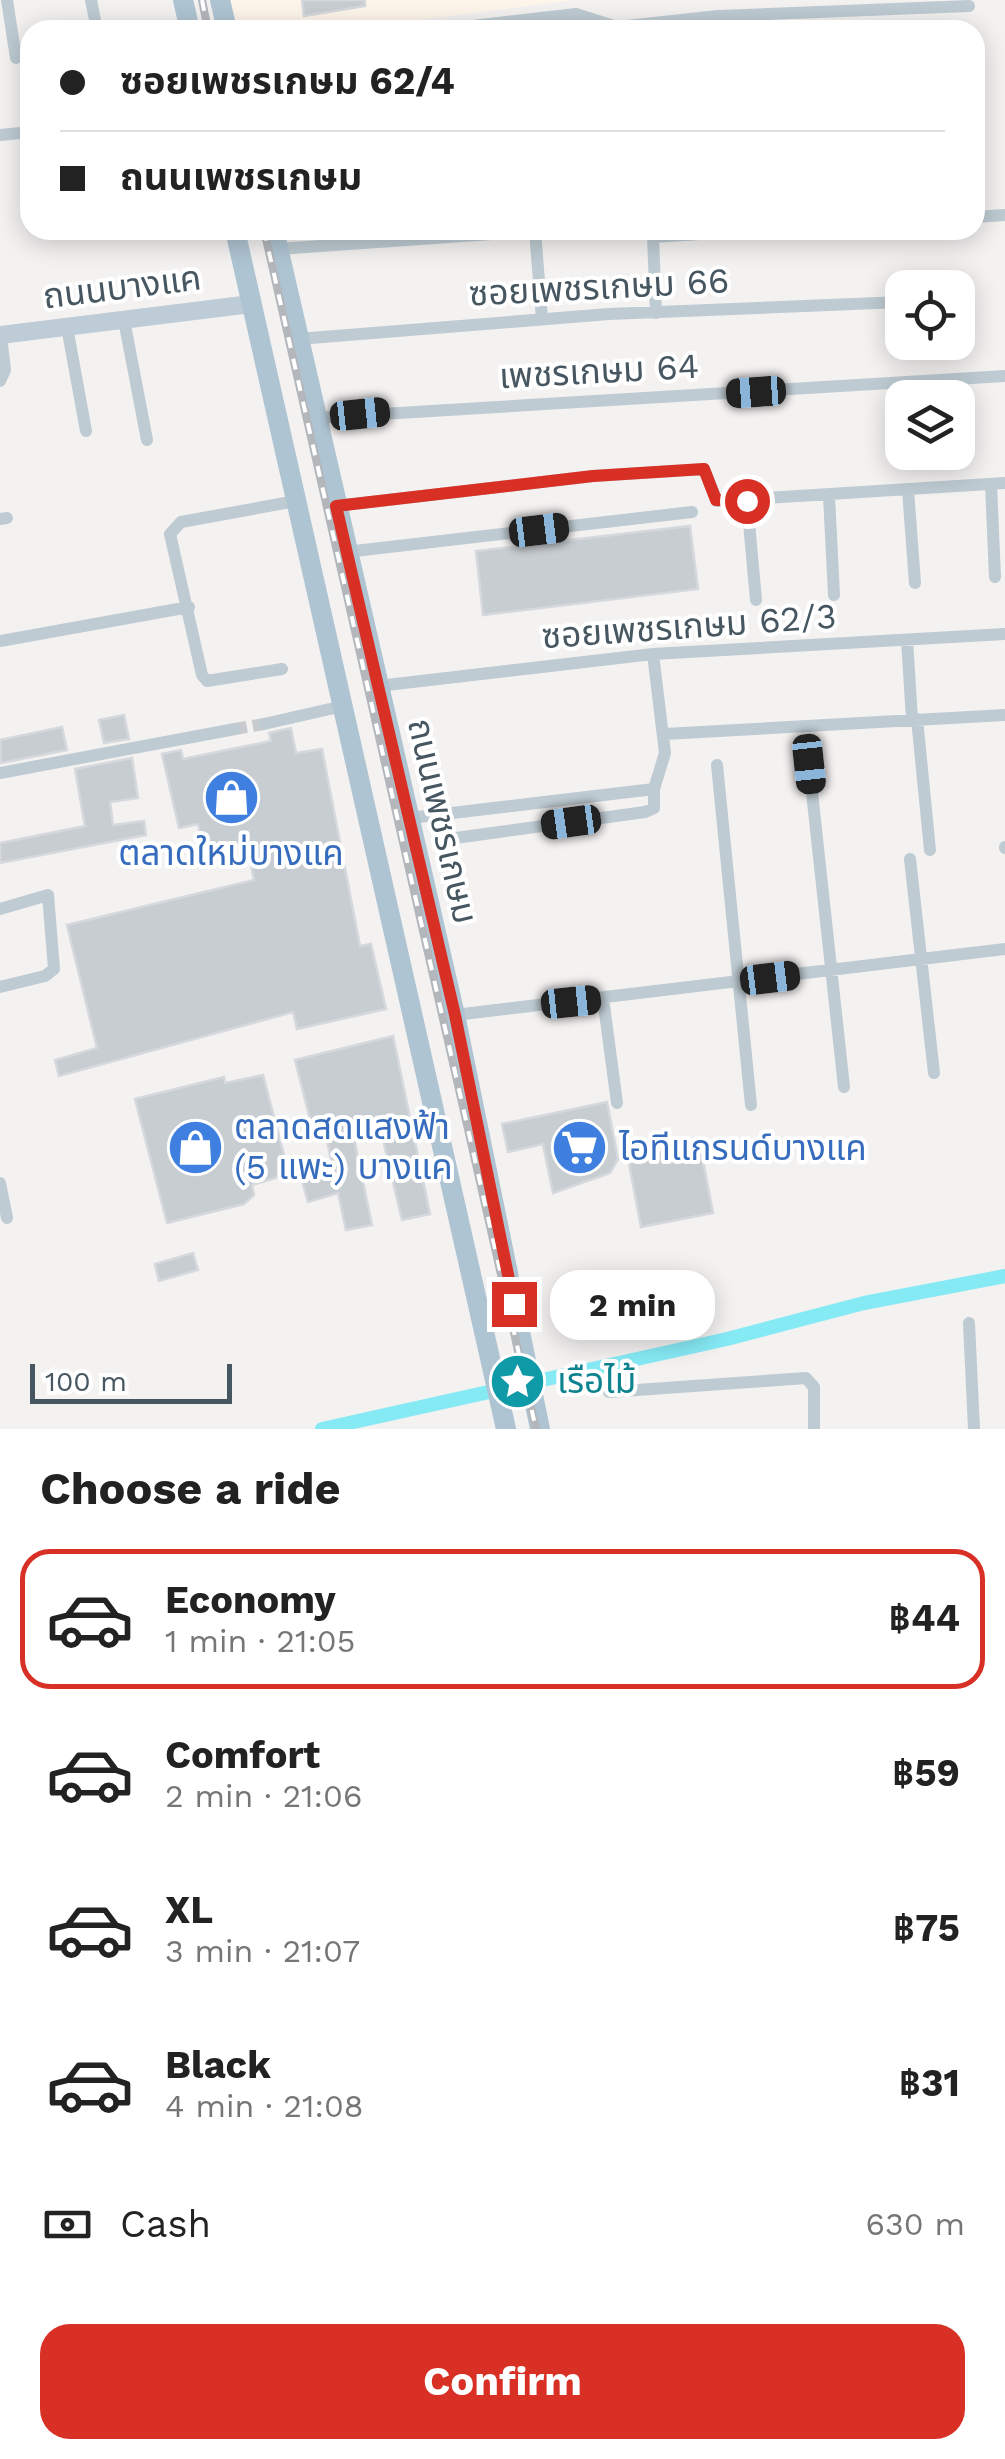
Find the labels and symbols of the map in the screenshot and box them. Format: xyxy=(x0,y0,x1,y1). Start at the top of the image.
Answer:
street label: ถนนบางแค xyxy=(40,256,204,318)
street label: ซอยเพชรเกษม 66 xyxy=(468,259,730,315)
street label: เพชรเกษม 64 xyxy=(498,345,700,397)
car xyxy=(725,375,787,409)
car xyxy=(329,396,391,432)
route start xyxy=(725,479,770,524)
car xyxy=(507,511,571,549)
street label: ซอยเพชรเกษม 62/3 xyxy=(540,595,838,657)
street label: ถนนเพชรเกษม xyxy=(399,714,487,928)
car xyxy=(791,733,827,795)
shop icon: ตลาดใหม่บางแค xyxy=(201,767,261,827)
car xyxy=(539,803,603,841)
place label: ตลาดใหม่บางแค xyxy=(118,832,344,874)
car xyxy=(738,959,802,997)
car xyxy=(540,984,602,1020)
place label: ตลาดสดแสงฟ้า (5 แพะ) บางแค xyxy=(234,1106,453,1188)
shop icon: ตลาดสดแสงฟ้า (5 แพะ) บางแค xyxy=(165,1117,225,1177)
supermarket icon: ไอทีแกรนด์บางแค xyxy=(550,1118,610,1178)
place label: ไอทีแกรนด์บางแค xyxy=(618,1127,867,1169)
callout: 2 min xyxy=(549,1269,714,1339)
route end xyxy=(492,1282,537,1327)
place icon: เรือไม้ xyxy=(488,1351,548,1411)
scale bar xyxy=(30,1359,232,1404)
place label: เรือไม้ xyxy=(557,1360,636,1402)

